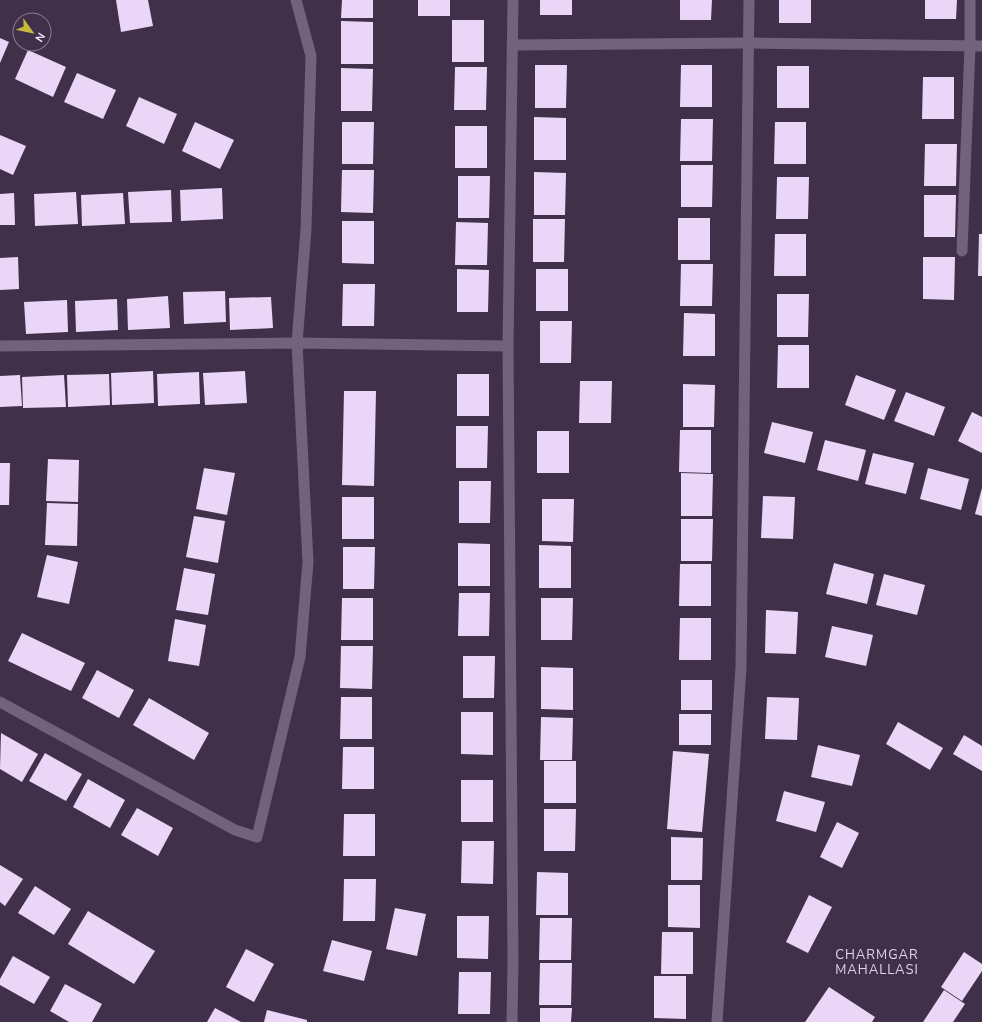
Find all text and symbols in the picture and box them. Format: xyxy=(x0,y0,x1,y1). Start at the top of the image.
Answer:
north arrow xyxy=(12,12,52,52)
text: N xyxy=(31,30,48,45)
district label: CHARMGAR MAHALLASI xyxy=(835,946,919,979)

